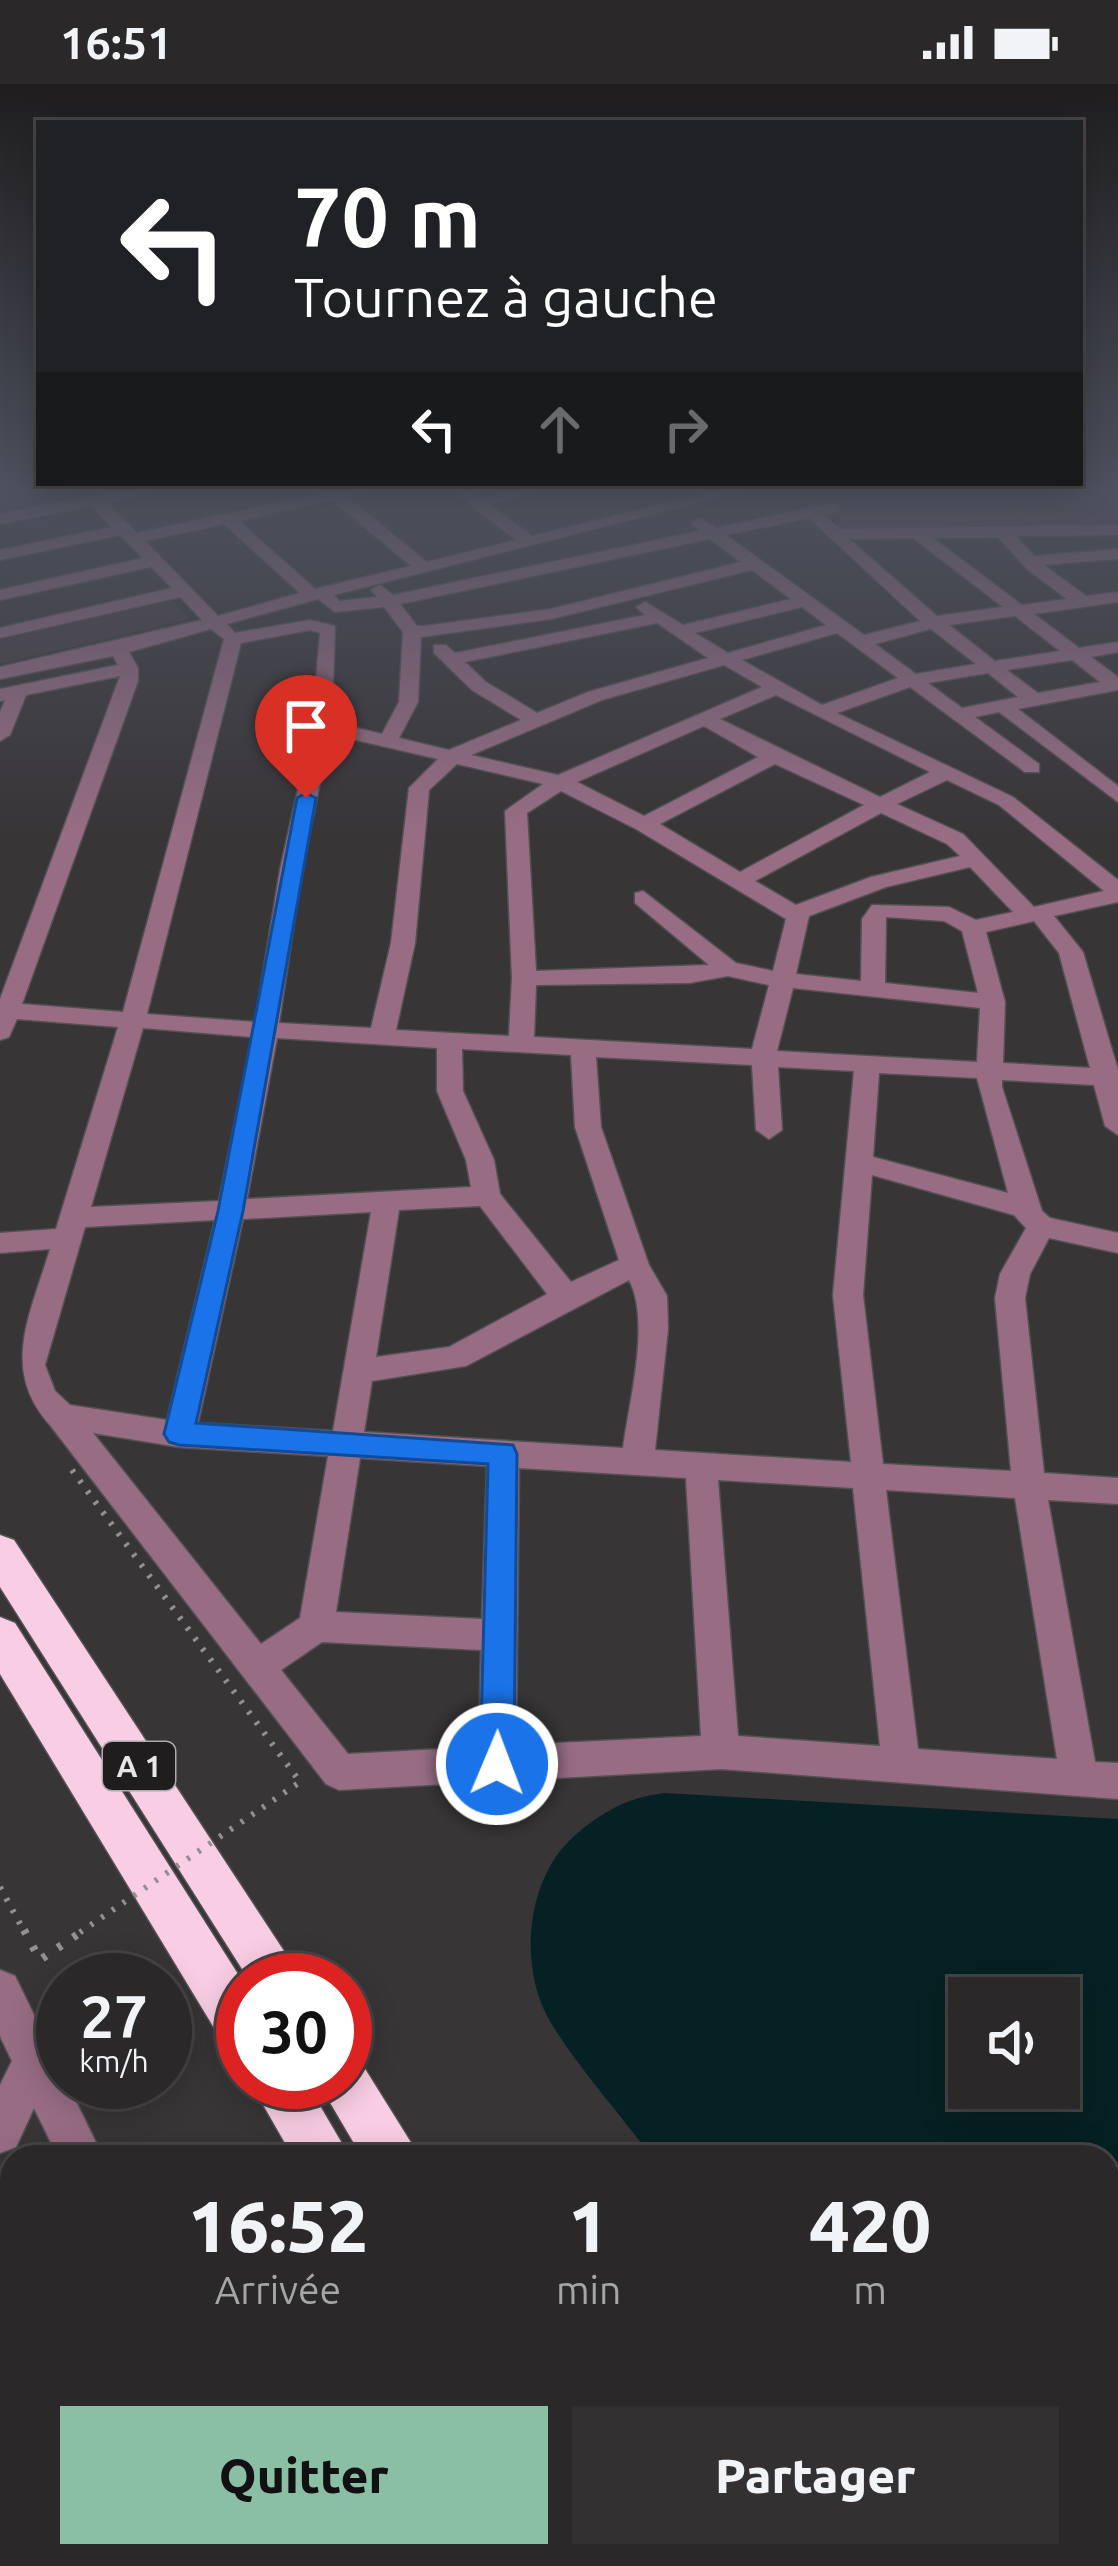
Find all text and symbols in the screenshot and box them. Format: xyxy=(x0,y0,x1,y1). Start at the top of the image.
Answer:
text: 16:51 xyxy=(60,17,173,68)
icon: left xyxy=(96,168,252,324)
text: 70 m xyxy=(294,169,481,263)
text: Tournez à gauche xyxy=(294,267,718,327)
icon: left xyxy=(401,396,467,462)
icon: ahead xyxy=(527,396,593,462)
icon: right xyxy=(653,396,719,462)
pin xyxy=(255,675,357,798)
icon: arrive xyxy=(273,693,339,759)
position arrow xyxy=(434,1701,560,1827)
road number: A 1 xyxy=(103,1742,175,1790)
speed limit sign: 30 xyxy=(216,1953,372,2109)
map controls xyxy=(948,1977,1080,2109)
button: sound xyxy=(948,1977,1080,2109)
text: 27 xyxy=(80,1982,148,2049)
text: km/h xyxy=(79,2044,149,2078)
text: 16:52 xyxy=(188,2185,368,2266)
text: 1 xyxy=(568,2185,609,2266)
text: 420 xyxy=(809,2185,931,2266)
text: Arrivée xyxy=(215,2268,341,2311)
text: min xyxy=(556,2268,621,2311)
text: m xyxy=(853,2268,887,2311)
button: Quitter xyxy=(60,2406,548,2544)
button: Partager xyxy=(572,2406,1059,2544)

